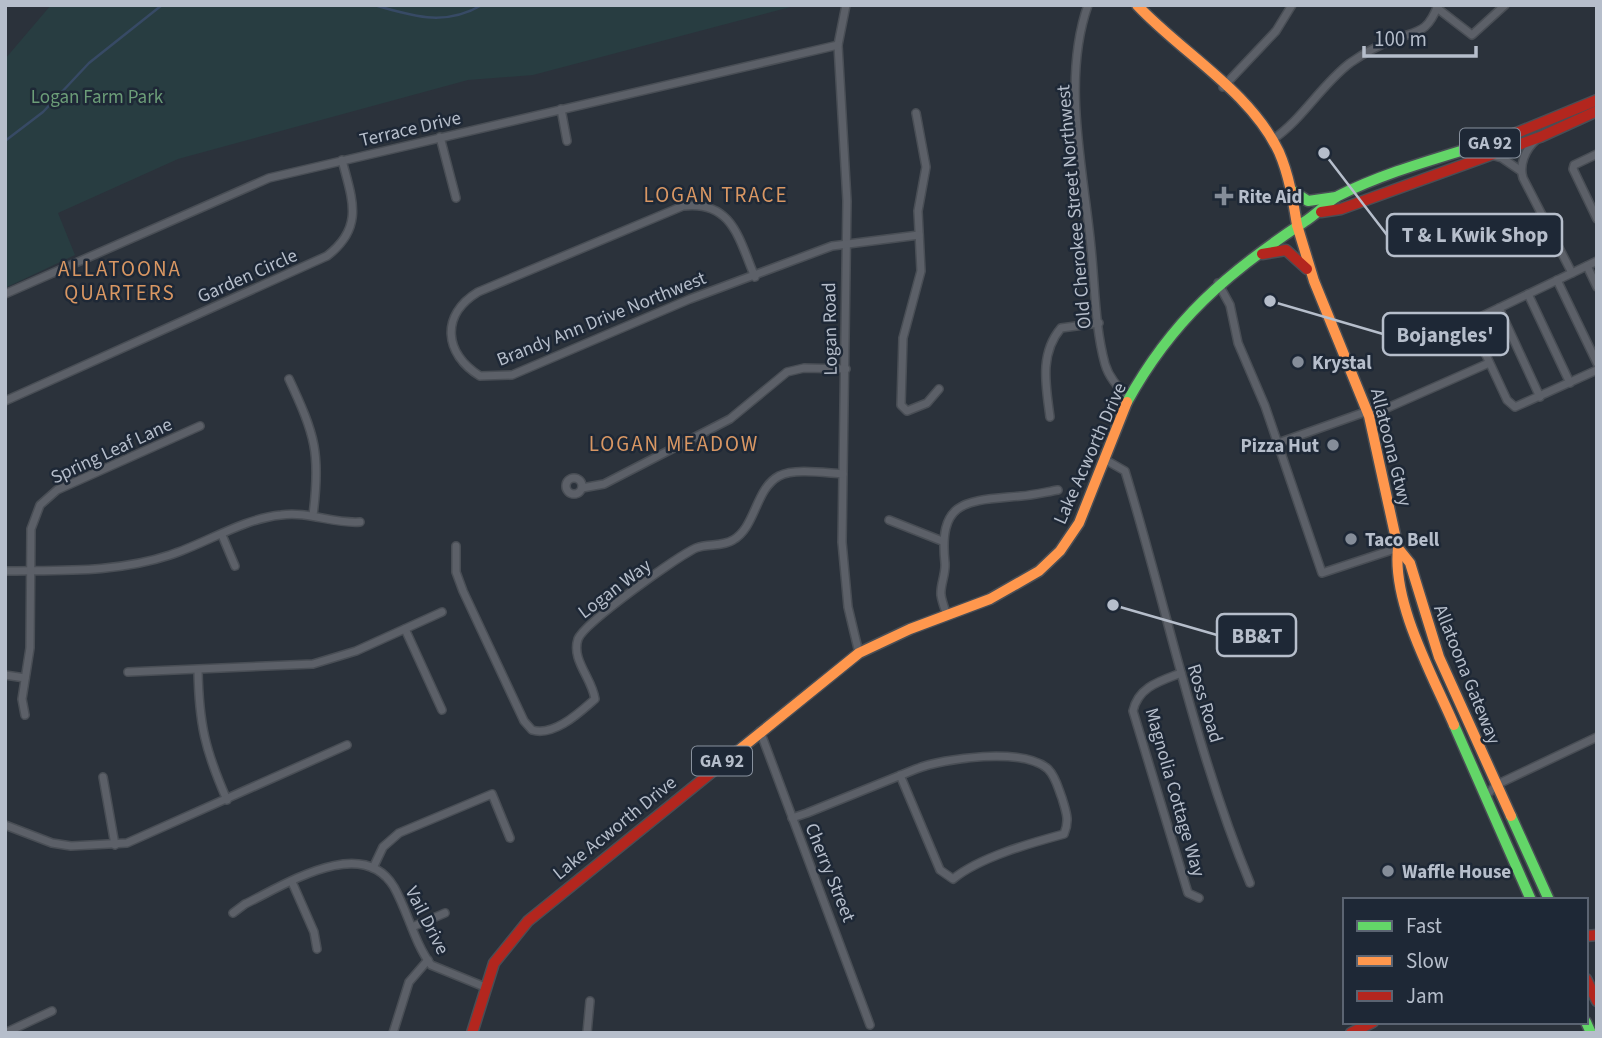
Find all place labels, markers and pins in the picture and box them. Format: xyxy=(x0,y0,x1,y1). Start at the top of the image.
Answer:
place label: Rite Aid xyxy=(1238,184,1302,211)
marker: Rite Aid xyxy=(1216,188,1232,204)
callout: T & L Kwik Shop xyxy=(1387,214,1562,256)
callout: Bojangles' xyxy=(1383,313,1508,355)
place label: Krystal xyxy=(1312,350,1372,377)
marker: Krystal xyxy=(1290,354,1306,370)
place label: Pizza Hut xyxy=(1241,433,1319,460)
marker: Pizza Hut xyxy=(1325,437,1341,453)
place label: Taco Bell xyxy=(1365,527,1440,554)
marker: Taco Bell xyxy=(1343,531,1359,547)
callout: BB&T xyxy=(1217,614,1296,656)
place label: Waffle House xyxy=(1402,859,1511,886)
marker: Waffle House xyxy=(1380,863,1396,879)

